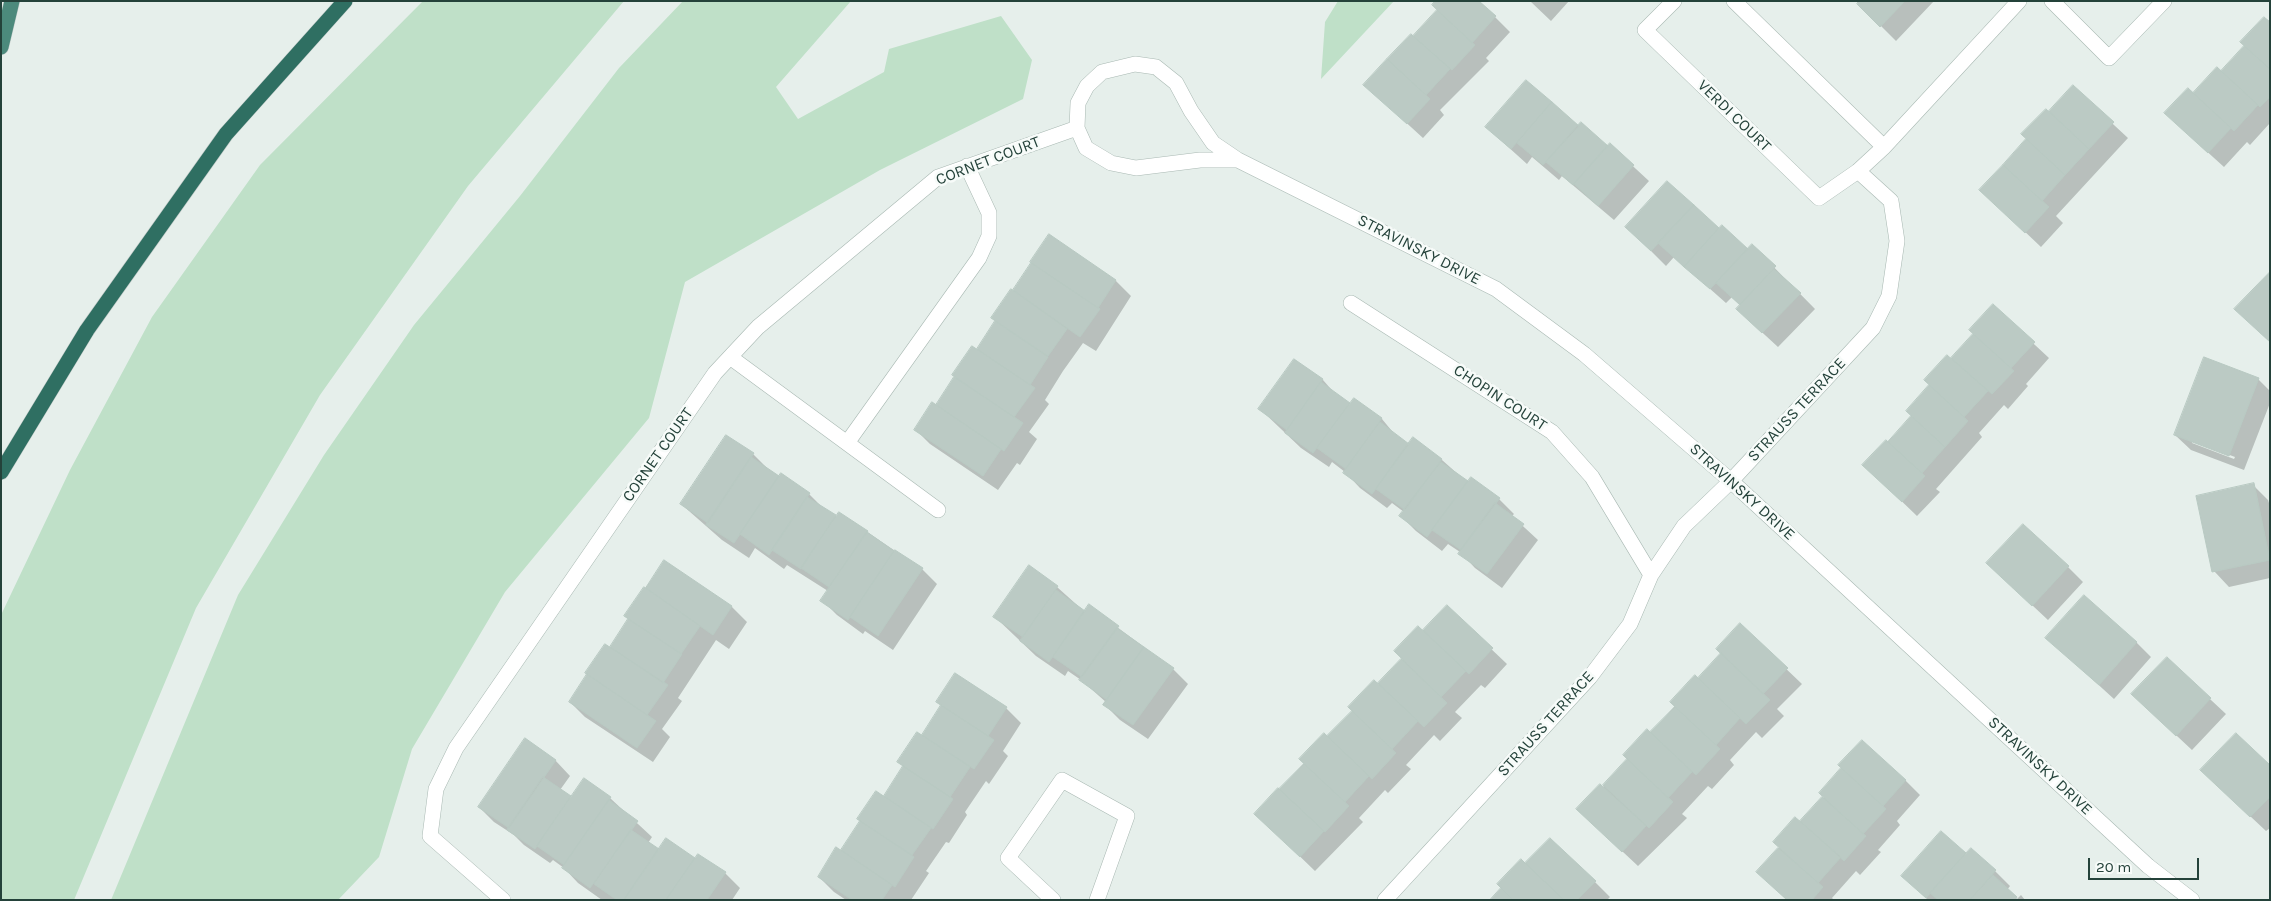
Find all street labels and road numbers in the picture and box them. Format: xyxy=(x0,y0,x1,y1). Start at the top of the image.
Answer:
street label: VERDI COURT xyxy=(1693,76,1775,156)
street label: CORNET COURT xyxy=(933,132,1043,190)
street label: STRAVINSKY DRIVE xyxy=(1354,211,1484,289)
street label: STRAUSS TERRACE xyxy=(1744,354,1850,466)
street label: CHOPIN COURT xyxy=(1450,361,1550,435)
street label: CORNET COURT xyxy=(619,404,697,506)
street label: STRAVINSKY DRIVE xyxy=(1685,440,1799,544)
street label: STRAUSS TERRACE xyxy=(1494,667,1598,781)
street label: STRAVINSKY DRIVE xyxy=(1984,713,2096,819)

